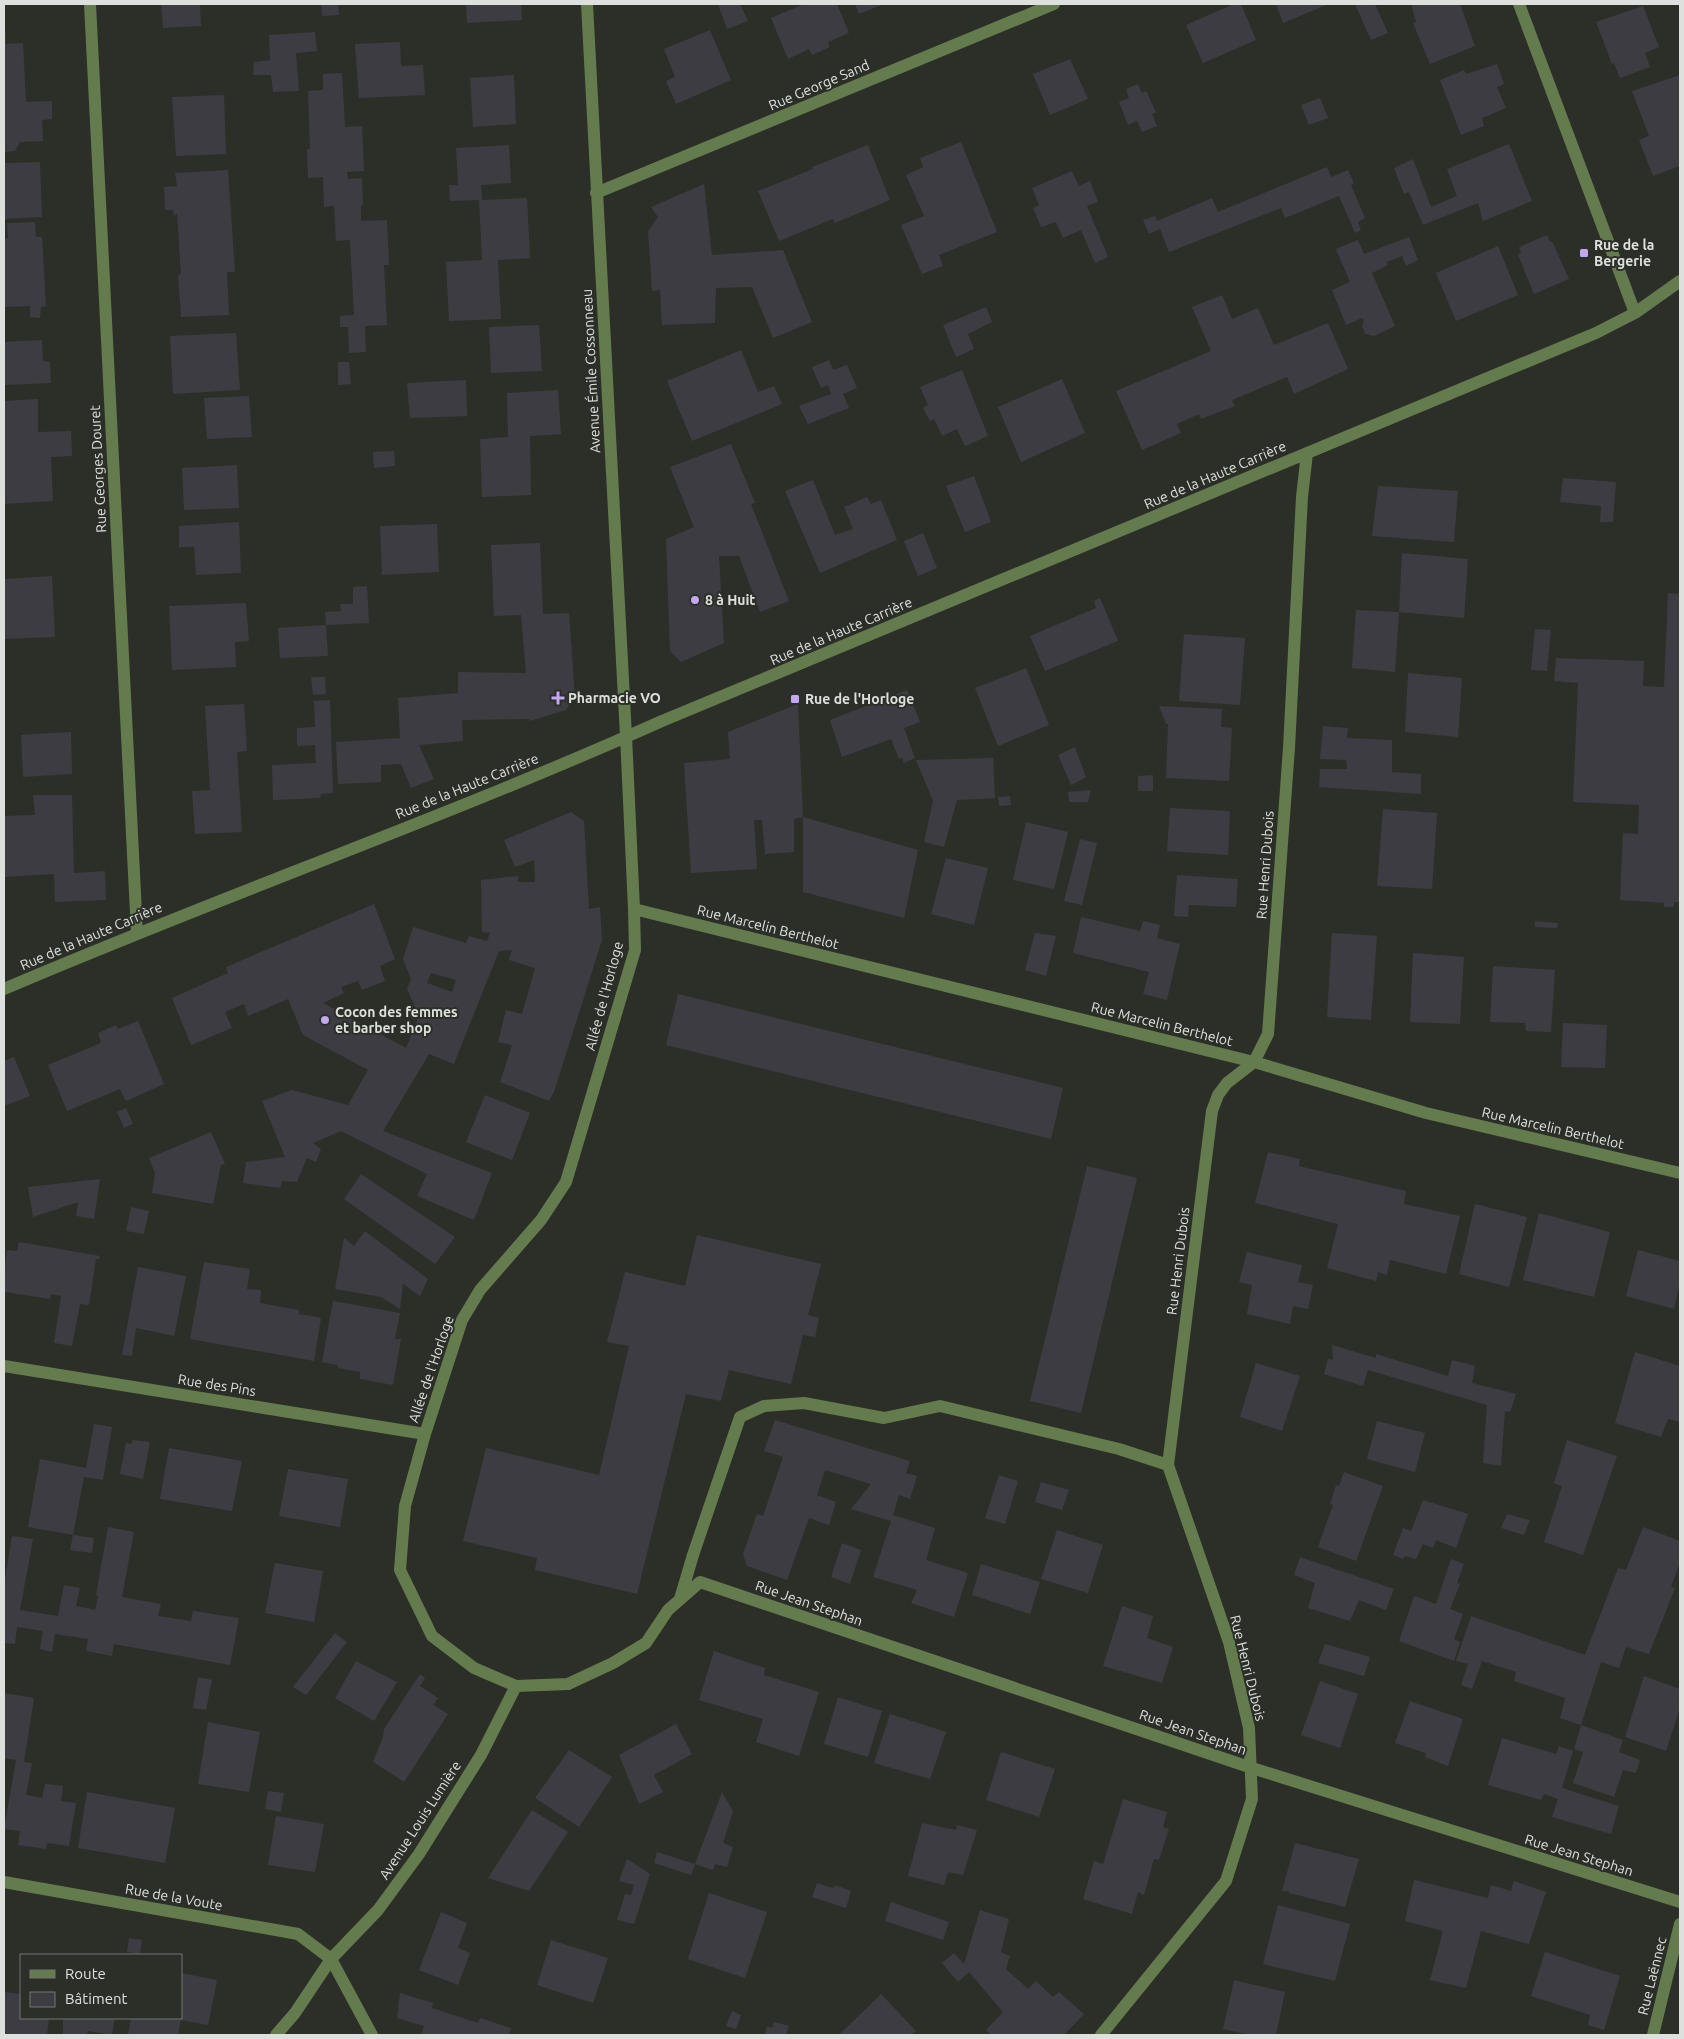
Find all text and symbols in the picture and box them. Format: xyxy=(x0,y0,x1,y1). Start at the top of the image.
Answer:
street label: Rue George Sand xyxy=(766,57,872,113)
place label: Rue de la Bergerie xyxy=(1594,237,1654,269)
marker: Rue de la Bergerie xyxy=(1578,247,1590,259)
street label: Avenue Émile Cossonneau xyxy=(578,289,603,454)
street label: Rue Georges Douret xyxy=(87,404,109,533)
street label: Rue de la Haute Carrière xyxy=(1142,438,1288,512)
place label: 8 à Huit xyxy=(705,592,755,608)
marker: 8 à Huit xyxy=(689,594,701,606)
street label: Rue de la Haute Carrière xyxy=(768,594,914,668)
place label: Pharmacie VO xyxy=(568,690,661,706)
place label: Rue de l'Horloge xyxy=(805,691,914,707)
marker: Pharmacie VO xyxy=(552,692,564,704)
marker: Rue de l'Horloge xyxy=(789,693,801,705)
street label: Rue de la Haute Carrière xyxy=(393,750,541,822)
street label: Rue Henri Dubois xyxy=(1253,810,1277,920)
street label: Rue de la Haute Carrière xyxy=(18,899,164,973)
street label: Rue Marcelin Berthelot xyxy=(696,902,841,952)
street label: Allée de l'Horloge xyxy=(582,940,626,1052)
street label: Rue Marcelin Berthelot xyxy=(1090,999,1235,1049)
place label: Cocon des femmes et barber shop xyxy=(335,1004,458,1036)
marker: Cocon des femmes et barber shop xyxy=(319,1014,331,1026)
street label: Rue Marcelin Berthelot xyxy=(1480,1104,1626,1152)
street label: Rue Henri Dubois xyxy=(1163,1206,1193,1316)
street label: Allée de l'Horloge xyxy=(405,1313,457,1425)
street label: Rue des Pins xyxy=(177,1371,257,1399)
street label: Rue Jean Stephan xyxy=(753,1577,865,1629)
street label: Rue Henri Dubois xyxy=(1227,1613,1269,1723)
street label: Rue Jean Stephan xyxy=(1137,1706,1249,1758)
street label: Avenue Louis Lumière xyxy=(376,1758,464,1882)
street label: Rue Jean Stephan xyxy=(1523,1831,1635,1879)
street label: Rue de la Voute xyxy=(124,1881,224,1913)
street label: Rue Laënnec xyxy=(1635,1935,1670,2017)
legend xyxy=(20,1954,182,2019)
text: Route xyxy=(65,1965,106,1982)
text: Bâtiment xyxy=(65,1990,128,2007)

